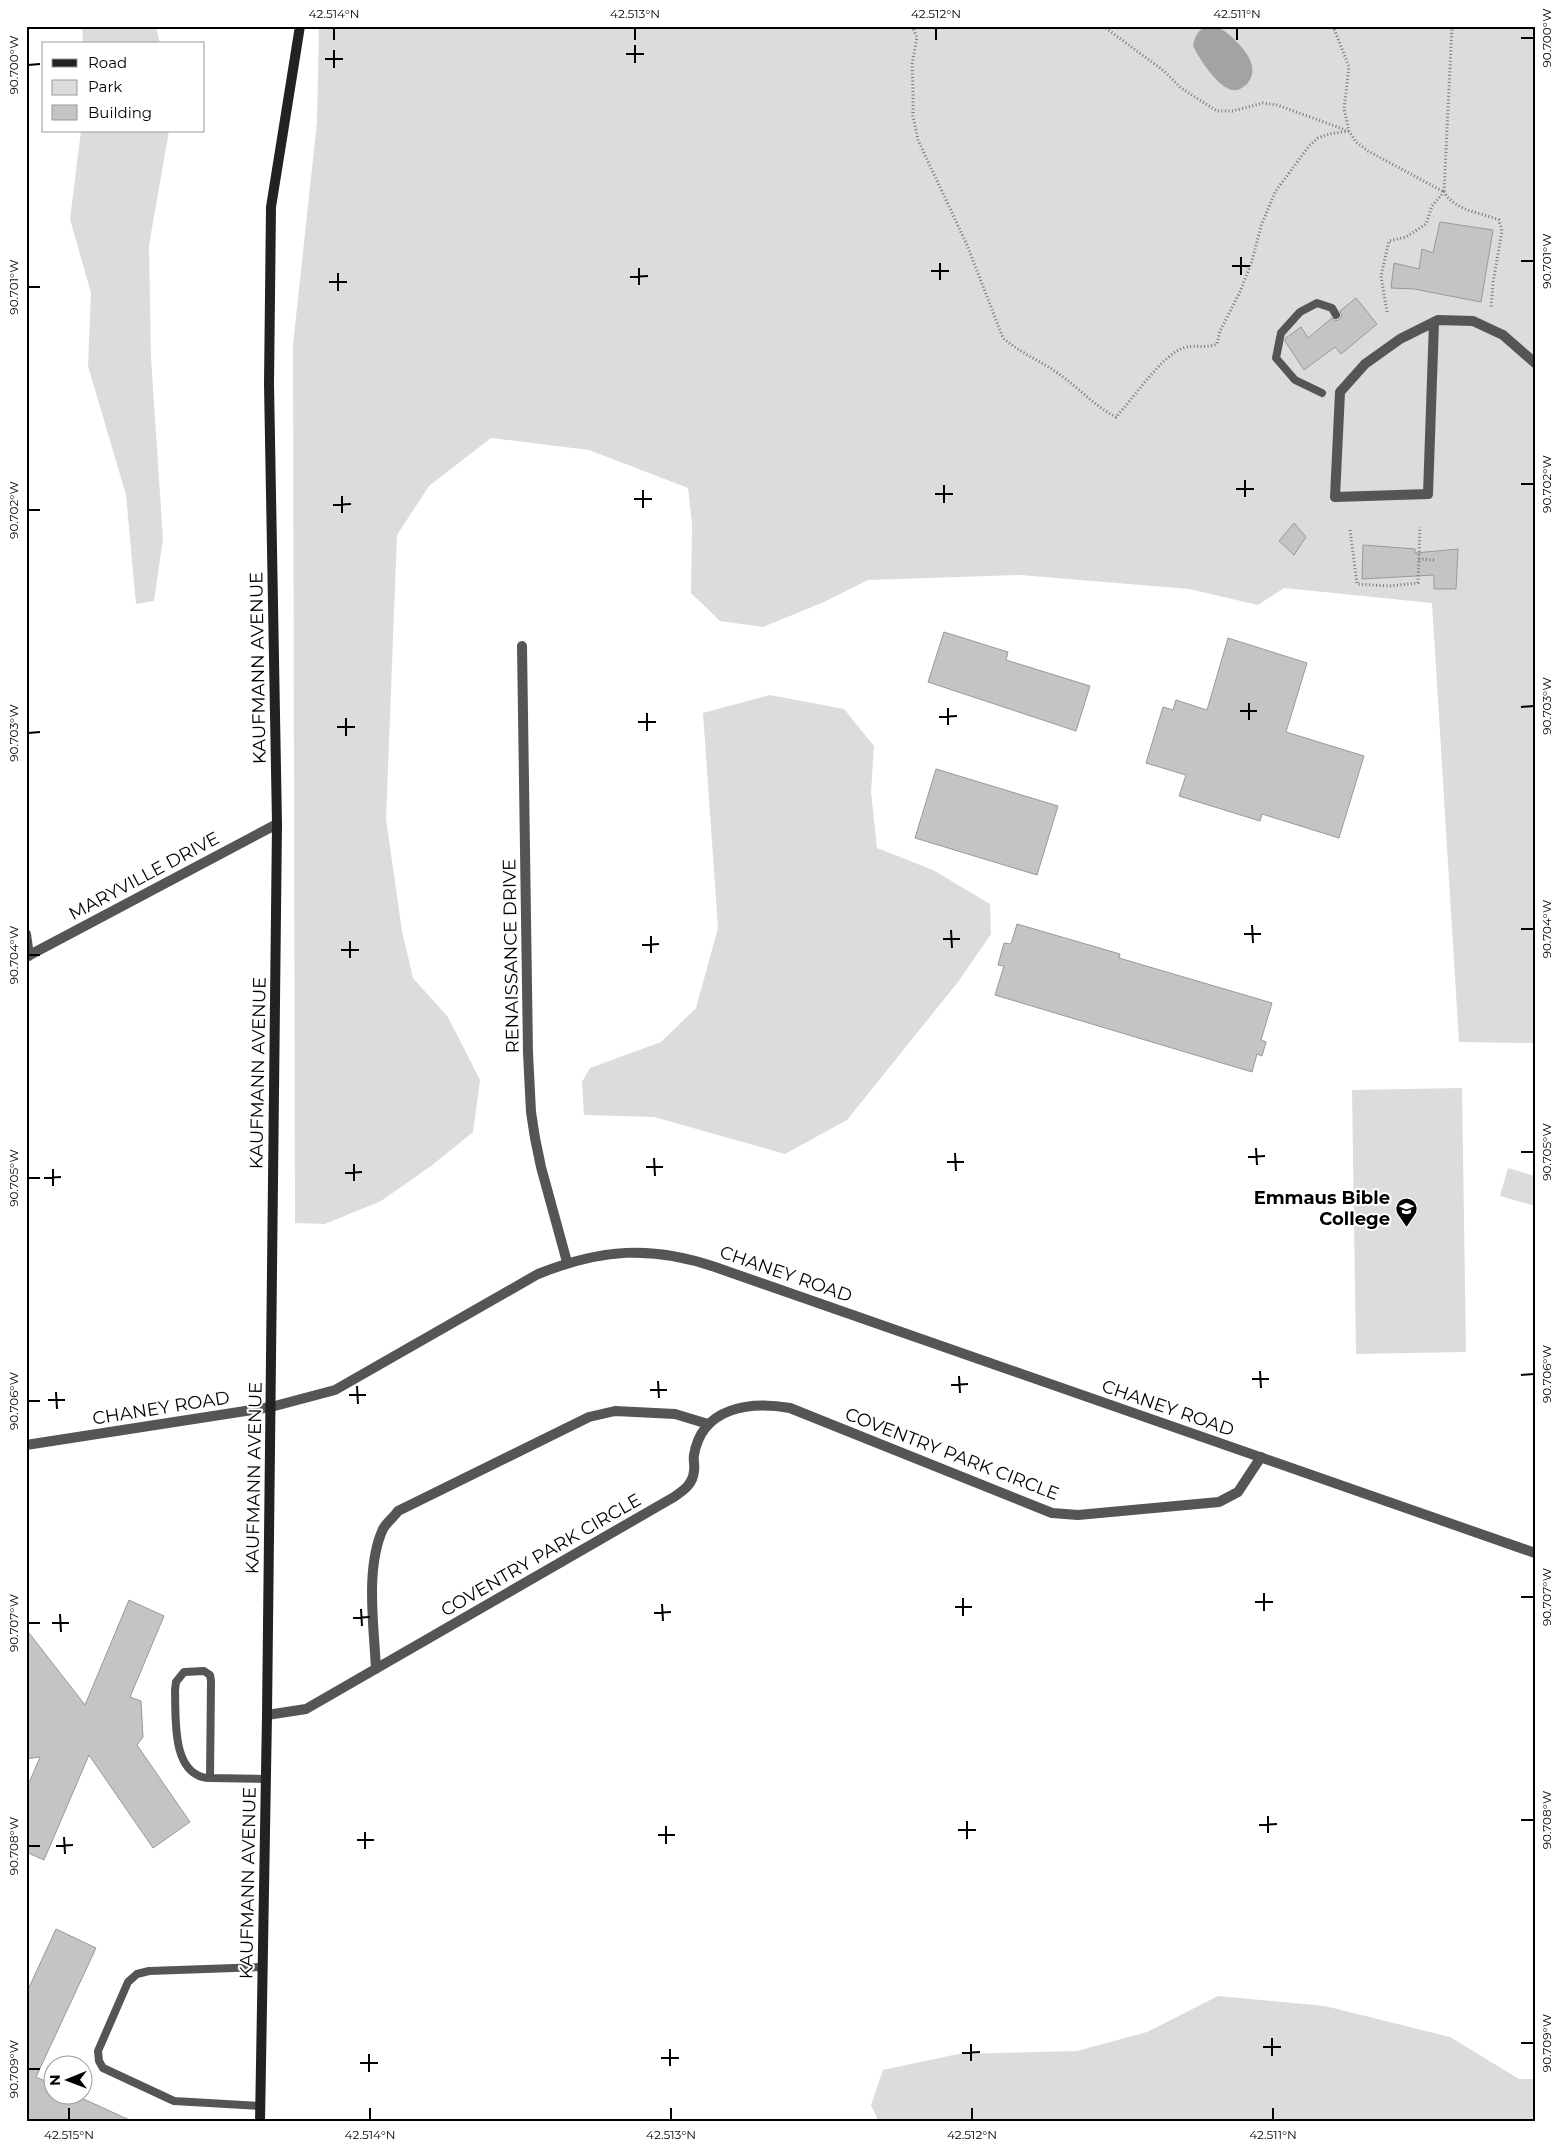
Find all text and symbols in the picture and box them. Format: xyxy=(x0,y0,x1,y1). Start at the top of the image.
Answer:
text: 42.514°N xyxy=(309,6,359,21)
text: 42.513°N xyxy=(610,6,660,21)
text: 42.512°N xyxy=(911,6,961,21)
text: 42.511°N xyxy=(1213,6,1261,21)
text: 90.700°W xyxy=(1539,9,1554,67)
text: 90.700°W xyxy=(6,36,21,94)
legend xyxy=(42,42,205,132)
text: Road xyxy=(88,53,127,72)
text: Park xyxy=(88,77,122,96)
text: Building xyxy=(88,103,152,122)
text: 90.701°W xyxy=(1539,233,1554,289)
text: 90.701°W xyxy=(6,259,21,315)
text: 90.702°W xyxy=(1539,455,1554,513)
text: 90.702°W xyxy=(6,481,21,539)
street label: KAUFMANN AVENUE xyxy=(245,572,271,764)
text: 90.703°W xyxy=(1539,677,1554,735)
text: 90.703°W xyxy=(6,704,21,762)
street label: MARYVILLE DRIVE xyxy=(65,827,223,925)
street label: RENAISSANCE DRIVE xyxy=(498,859,524,1053)
text: 90.704°W xyxy=(1539,900,1554,958)
text: 90.704°W xyxy=(6,926,21,984)
street label: KAUFMANN AVENUE xyxy=(245,977,271,1169)
text: 90.705°W xyxy=(1539,1123,1554,1181)
text: 90.705°W xyxy=(6,1149,21,1207)
place label: Emmaus Bible College xyxy=(1254,1187,1390,1230)
school or university icon: Emmaus Bible College xyxy=(1394,1196,1418,1227)
street label: CHANEY ROAD xyxy=(717,1241,855,1307)
text: 90.706°W xyxy=(1539,1345,1554,1403)
text: 90.706°W xyxy=(6,1372,21,1430)
street label: CHANEY ROAD xyxy=(1099,1375,1237,1441)
street label: KAUFMANN AVENUE xyxy=(241,1382,267,1574)
street label: CHANEY ROAD xyxy=(91,1386,231,1430)
street label: COVENTRY PARK CIRCLE xyxy=(842,1403,1062,1505)
street label: COVENTRY PARK CIRCLE xyxy=(437,1489,645,1621)
text: 90.707°W xyxy=(1539,1568,1554,1626)
text: 90.707°W xyxy=(6,1594,21,1652)
street label: KAUFMANN AVENUE xyxy=(235,1787,261,1979)
text: 90.708°W xyxy=(1539,1791,1554,1849)
text: 90.708°W xyxy=(6,1817,21,1875)
text: 90.709°W xyxy=(1539,2014,1554,2072)
text: 90.709°W xyxy=(6,2040,21,2098)
north arrow xyxy=(42,2056,92,2106)
text: N xyxy=(46,2074,64,2086)
text: 42.515°N xyxy=(44,2127,94,2142)
text: 42.514°N xyxy=(345,2127,395,2142)
text: 42.513°N xyxy=(646,2127,696,2142)
text: 42.512°N xyxy=(947,2127,997,2142)
text: 42.511°N xyxy=(1249,2127,1297,2142)

